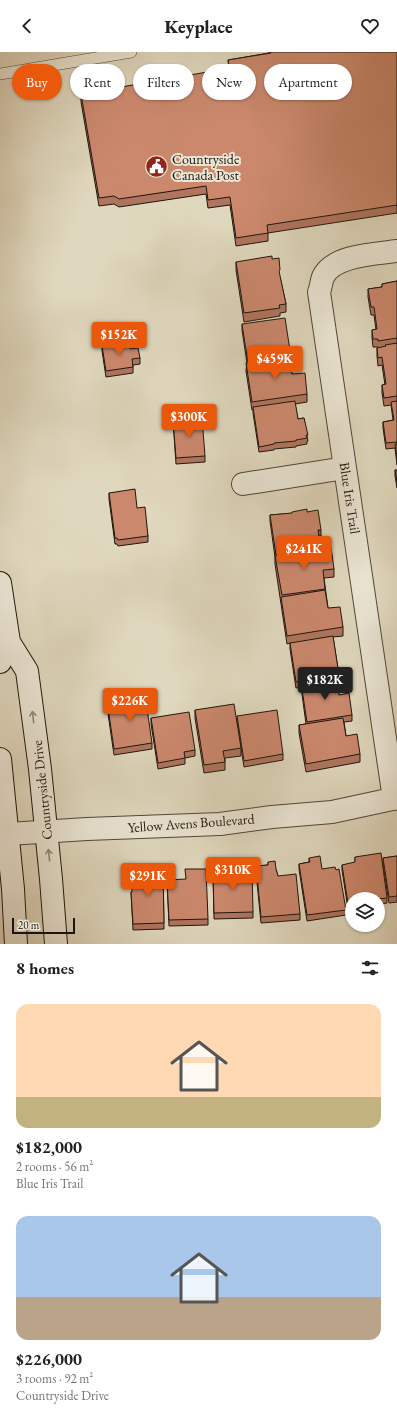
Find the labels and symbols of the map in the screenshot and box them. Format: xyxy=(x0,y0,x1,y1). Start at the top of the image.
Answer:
place label: Countryside Canada Post xyxy=(172,150,240,184)
public building icon: Countryside Canada Post xyxy=(143,154,169,180)
pin: $152K xyxy=(91,322,147,356)
pin: $459K xyxy=(247,346,303,380)
pin: $300K xyxy=(161,404,217,438)
street label: Blue Iris Trail xyxy=(335,461,365,536)
pin: $241K xyxy=(276,536,332,570)
pin: $182K xyxy=(297,667,353,701)
pin: $226K xyxy=(102,688,158,722)
one-way arrow xyxy=(29,711,37,724)
street label: Countryside Drive xyxy=(28,739,56,841)
street label: Yellow Avens Boulevard xyxy=(127,810,256,836)
one-way arrow xyxy=(45,849,53,862)
pin: $310K xyxy=(205,857,261,891)
pin: $291K xyxy=(120,863,176,897)
scale bar xyxy=(12,916,75,935)

